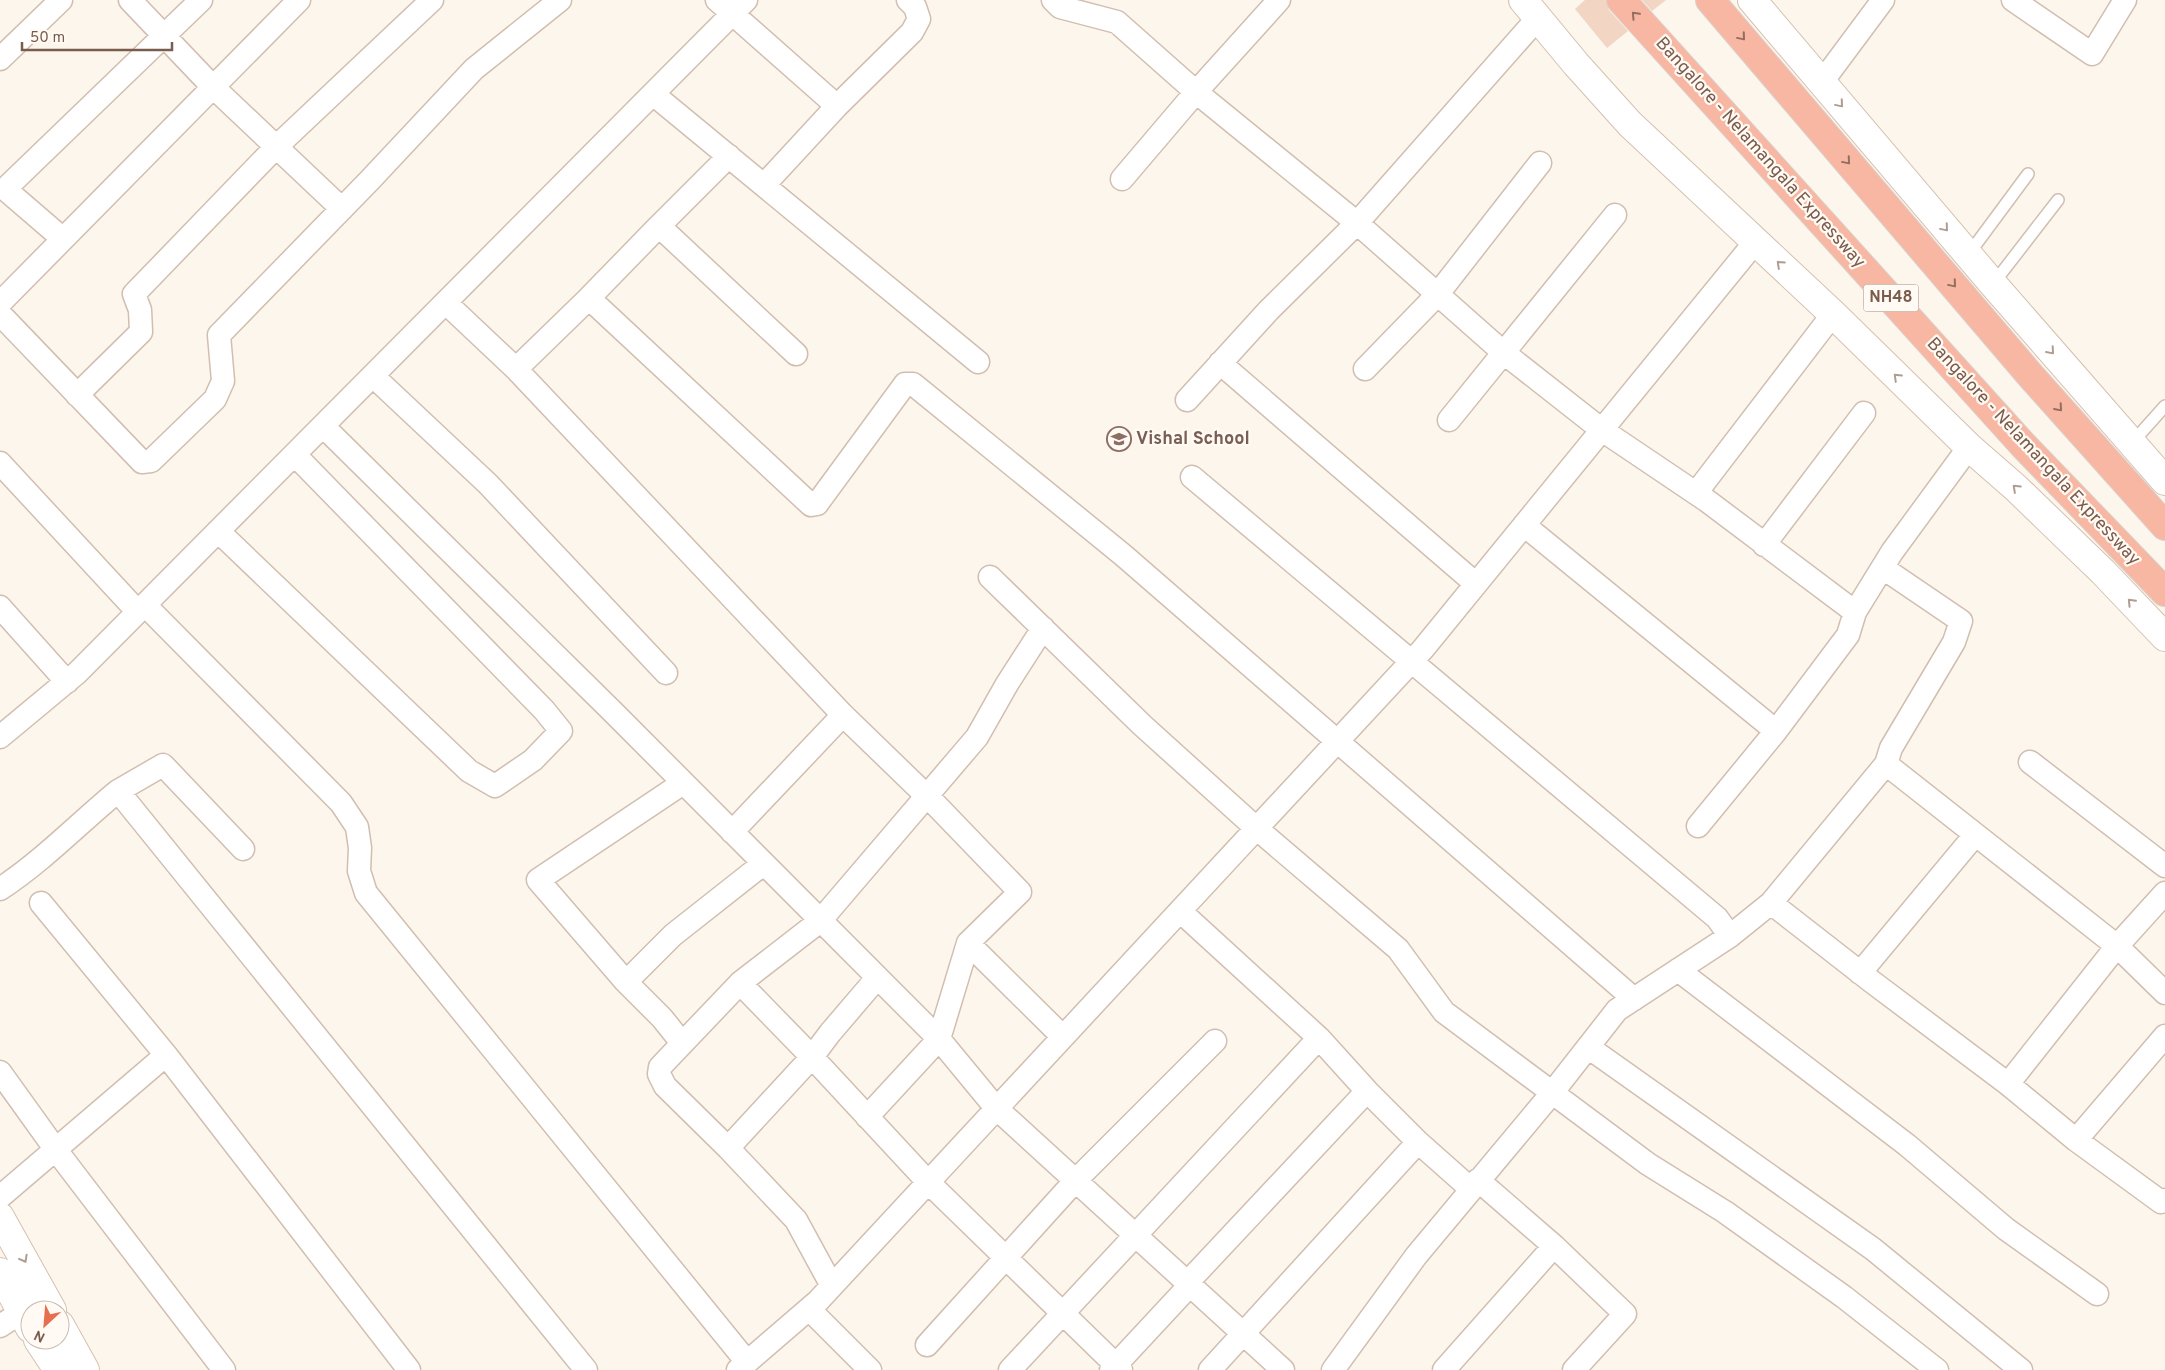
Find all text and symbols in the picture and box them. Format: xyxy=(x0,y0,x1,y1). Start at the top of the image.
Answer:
one-way arrow xyxy=(1632,11,1641,20)
scale bar xyxy=(22,20,172,52)
text: 50 m xyxy=(30,29,65,48)
one-way arrow xyxy=(1736,31,1745,40)
street label: Bangalore - Nelamangala Expressway xyxy=(1650,33,1870,273)
one-way arrow xyxy=(1834,98,1843,107)
one-way arrow xyxy=(1842,155,1851,164)
one-way arrow xyxy=(1940,222,1949,231)
one-way arrow xyxy=(1777,261,1786,270)
one-way arrow xyxy=(1947,279,1956,288)
road number: NH48 xyxy=(1864,284,1918,312)
street label: Bangalore - Nelamangala Expressway xyxy=(1921,333,2145,571)
one-way arrow xyxy=(2045,346,2054,355)
one-way arrow xyxy=(1894,374,1903,383)
one-way arrow xyxy=(2053,402,2062,411)
school or university icon: Vishal School xyxy=(1106,426,1132,452)
place label: Vishal School xyxy=(1136,428,1250,451)
one-way arrow xyxy=(2012,485,2021,494)
one-way arrow xyxy=(2128,599,2137,608)
one-way arrow xyxy=(18,1254,28,1263)
north arrow xyxy=(20,1300,70,1350)
text: N xyxy=(32,1325,48,1345)

